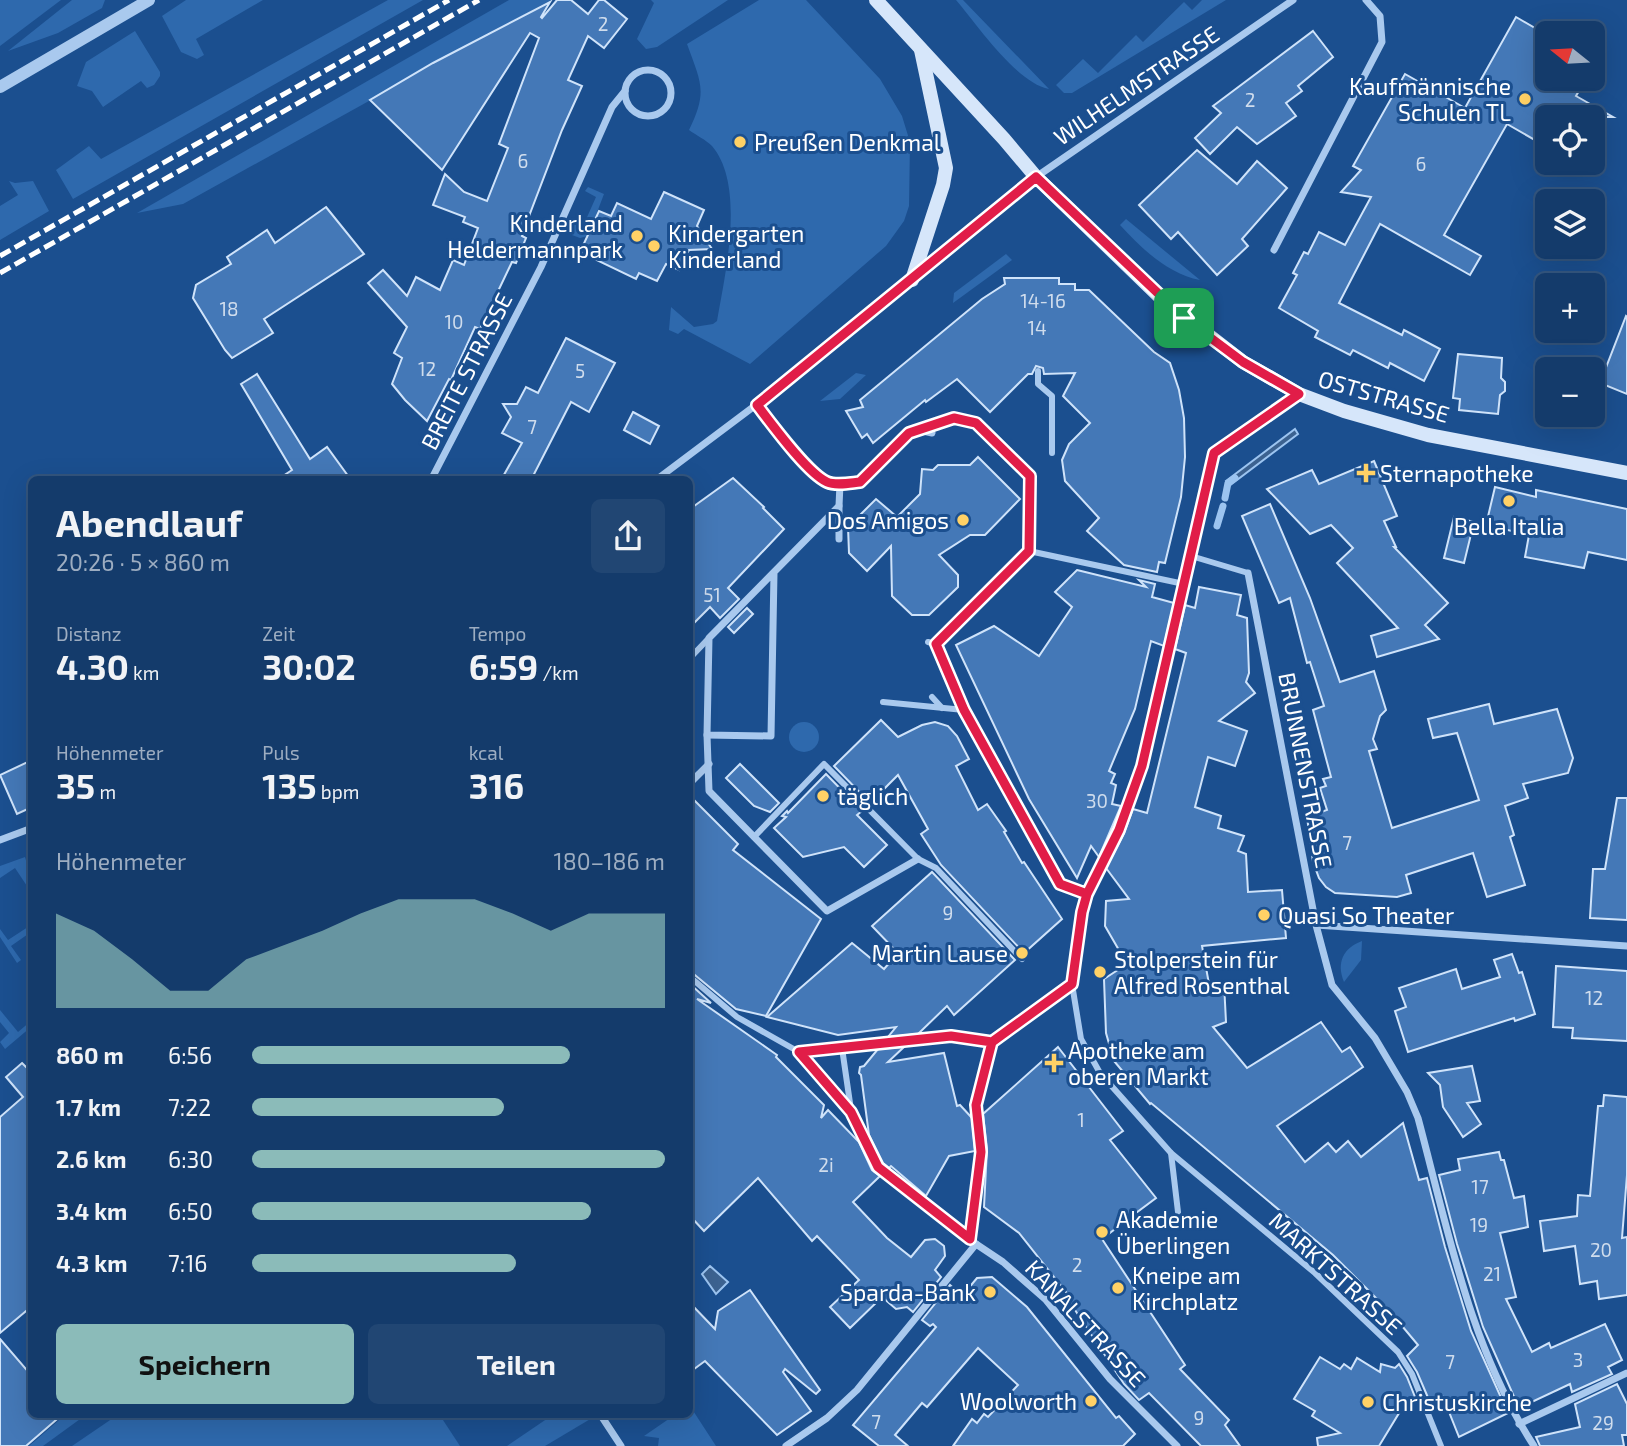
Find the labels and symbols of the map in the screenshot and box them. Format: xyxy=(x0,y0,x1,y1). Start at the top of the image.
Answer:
house number: 2 xyxy=(598,12,608,35)
street label: WILHELMSTRASSE xyxy=(1048,19,1224,151)
north arrow xyxy=(1535,21,1605,91)
place label: Kaufmännische Schulen TL xyxy=(1349,72,1511,126)
house number: 2 xyxy=(1245,88,1255,111)
marker: Kaufmännische Schulen TL xyxy=(1517,91,1533,107)
place label: Preußen Denkmal xyxy=(754,128,941,156)
marker: Preußen Denkmal xyxy=(732,134,748,150)
house number: 6 xyxy=(518,149,528,172)
house number: 6 xyxy=(1416,152,1426,175)
place label: Kinderland Heldermannpark xyxy=(447,209,623,263)
place label: Kindergarten Kinderland xyxy=(668,219,804,273)
marker: Kinderland Heldermannpark xyxy=(629,228,645,244)
marker: Kindergarten Kinderland xyxy=(646,238,662,254)
street label: BREITE STRASSE xyxy=(414,288,518,454)
pin xyxy=(1154,288,1214,348)
house number: 14-16 xyxy=(1020,289,1066,312)
house number: 18 xyxy=(219,297,239,320)
house number: 10 xyxy=(444,310,464,333)
house number: 14 xyxy=(1027,316,1047,339)
house number: 12 xyxy=(418,357,436,380)
house number: 5 xyxy=(575,359,585,382)
street label: OSTSTRASSE xyxy=(1315,364,1453,428)
house number: 7 xyxy=(527,415,537,438)
place label: Sternapotheke xyxy=(1380,459,1534,487)
marker: Sternapotheke xyxy=(1358,465,1374,481)
marker: Bella Italia xyxy=(1501,493,1517,509)
place label: Dos Amigos xyxy=(827,506,949,534)
marker: Dos Amigos xyxy=(955,512,971,528)
place label: Bella Italia xyxy=(1454,512,1564,540)
house number: 51 xyxy=(703,583,721,606)
street label: BRUNNENSTRASSE xyxy=(1273,670,1339,870)
place label: täglich xyxy=(837,782,908,810)
marker: täglich xyxy=(815,788,831,804)
house number: 30 xyxy=(1086,789,1108,812)
house number: 7 xyxy=(1342,831,1352,854)
house number: 9 xyxy=(943,901,953,924)
place label: Quasi So Theater xyxy=(1278,901,1454,929)
marker: Quasi So Theater xyxy=(1256,907,1272,923)
place label: Martin Lause xyxy=(871,939,1008,967)
marker: Martin Lause xyxy=(1014,945,1030,961)
place label: Stolperstein für Alfred Rosenthal xyxy=(1114,945,1290,999)
marker: Stolperstein für Alfred Rosenthal xyxy=(1092,964,1108,980)
house number: 12 xyxy=(1585,986,1603,1009)
place label: Apotheke am oberen Markt xyxy=(1068,1036,1209,1090)
marker: Apotheke am oberen Markt xyxy=(1046,1055,1062,1071)
house number: 1 xyxy=(1077,1108,1085,1131)
house number: 2i xyxy=(818,1153,834,1176)
house number: 17 xyxy=(1471,1175,1489,1198)
place label: Akademie Überlingen xyxy=(1116,1205,1230,1259)
street label: MARKTSTRASSE xyxy=(1264,1206,1408,1340)
house number: 19 xyxy=(1470,1213,1488,1236)
marker: Akademie Überlingen xyxy=(1094,1224,1110,1240)
house number: 20 xyxy=(1590,1238,1612,1261)
house number: 2 xyxy=(1072,1253,1082,1276)
street label: KANALSTRASSE xyxy=(1020,1254,1152,1392)
place label: Kneipe am Kirchplatz xyxy=(1132,1261,1241,1315)
house number: 21 xyxy=(1483,1262,1501,1285)
place label: Sparda-Bank xyxy=(840,1278,976,1306)
marker: Kneipe am Kirchplatz xyxy=(1110,1280,1126,1296)
marker: Sparda-Bank xyxy=(982,1284,998,1300)
house number: 3 xyxy=(1573,1348,1583,1371)
house number: 7 xyxy=(1445,1350,1455,1373)
place label: Woolworth xyxy=(960,1387,1077,1415)
place label: Christuskirche xyxy=(1382,1388,1532,1416)
marker: Woolworth xyxy=(1083,1393,1099,1409)
marker: Christuskirche xyxy=(1360,1394,1376,1410)
house number: 9 xyxy=(1194,1406,1204,1429)
house number: 7 xyxy=(871,1410,881,1433)
house number: 29 xyxy=(1592,1411,1614,1434)

